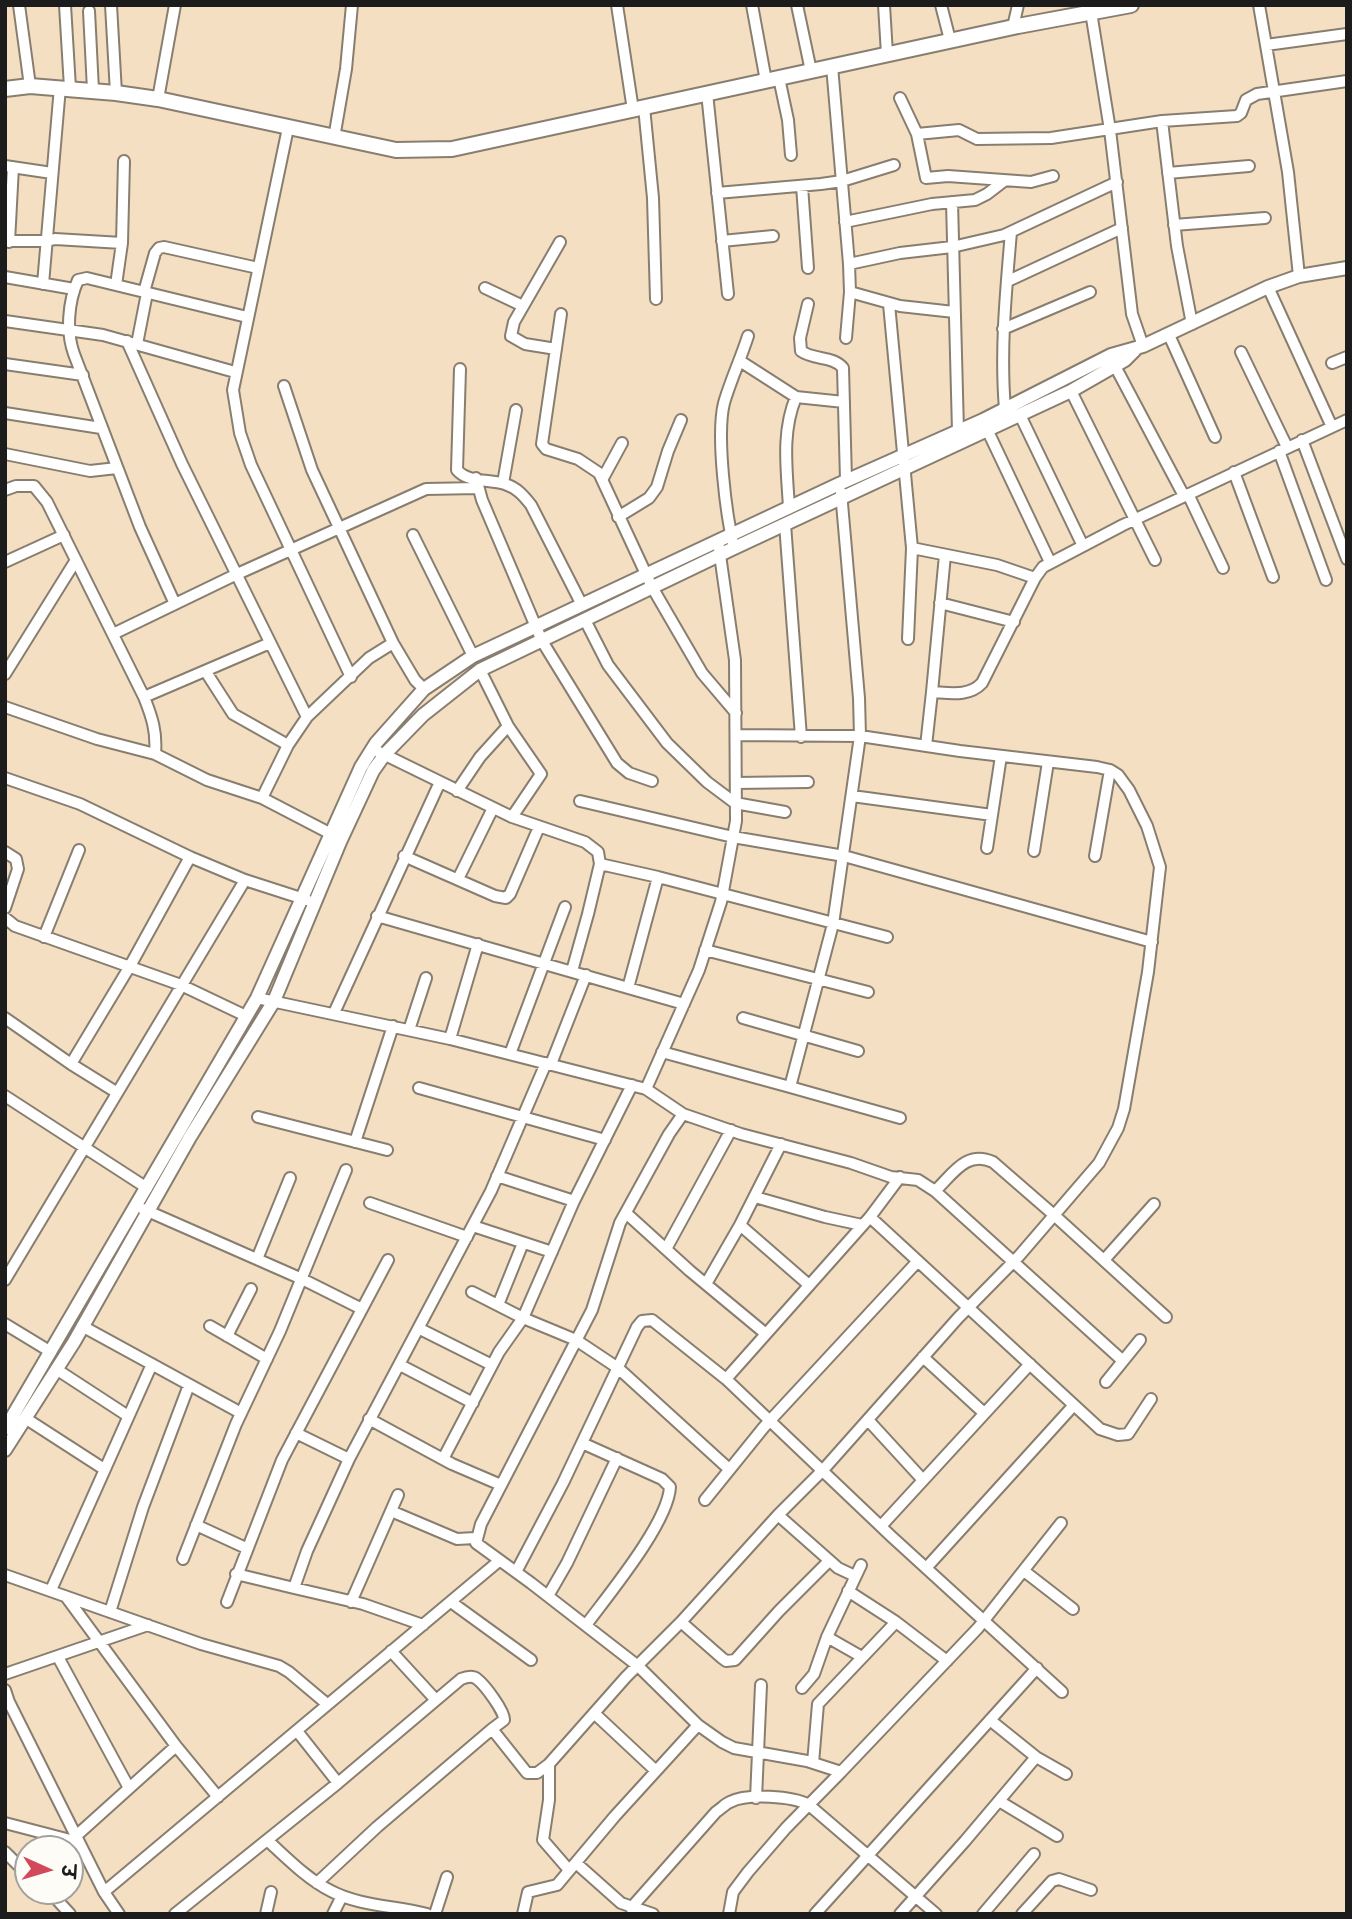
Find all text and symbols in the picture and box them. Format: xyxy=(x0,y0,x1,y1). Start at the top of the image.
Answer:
north arrow xyxy=(14,1835,84,1905)
text: उ xyxy=(56,1864,81,1879)

